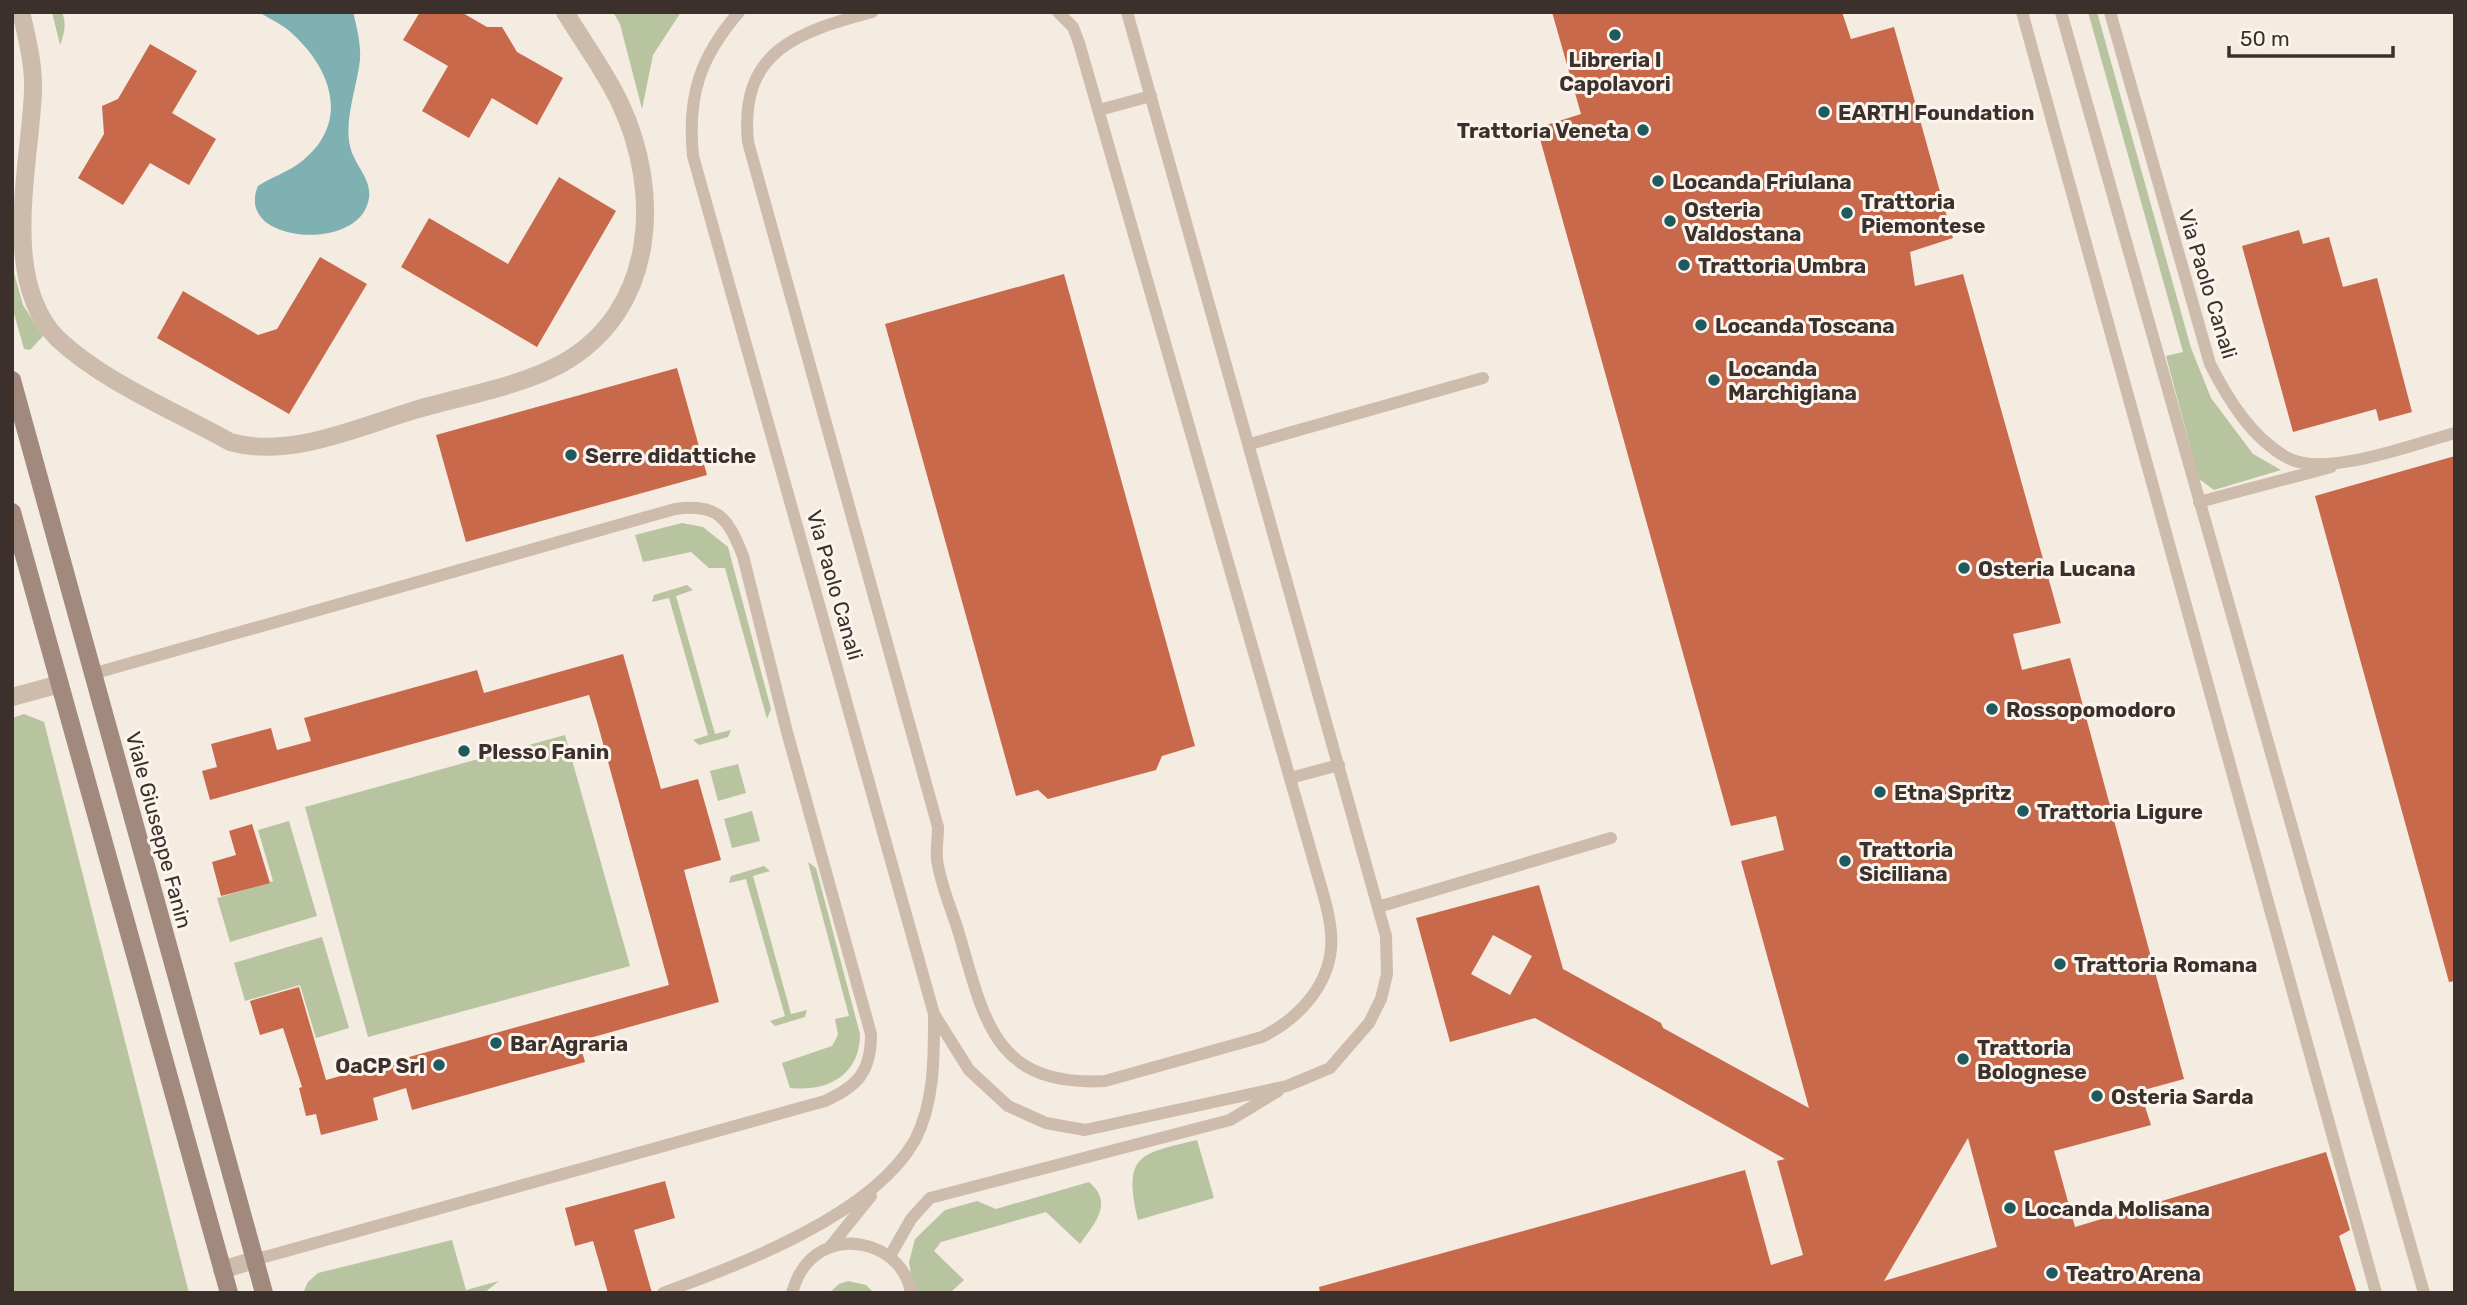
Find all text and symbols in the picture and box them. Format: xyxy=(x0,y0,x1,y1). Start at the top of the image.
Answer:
scale bar xyxy=(2229,14,2394,58)
text: 50 m xyxy=(2240,26,2290,51)
marker: Libreria I Capolavori xyxy=(1607,27,1623,43)
place label: Libreria I Capolavori xyxy=(1559,47,1671,96)
place label: EARTH Foundation xyxy=(1838,100,2034,125)
marker: EARTH Foundation xyxy=(1816,104,1832,120)
place label: Trattoria Veneta xyxy=(1457,118,1629,143)
marker: Trattoria Veneta xyxy=(1635,122,1651,138)
place label: Locanda Friulana xyxy=(1672,169,1852,194)
marker: Locanda Friulana xyxy=(1650,173,1666,189)
place label: Trattoria Piemontese xyxy=(1861,189,1986,238)
place label: Osteria Valdostana xyxy=(1684,197,1801,246)
marker: Trattoria Piemontese xyxy=(1839,205,1855,221)
street label: Via Paolo Canali xyxy=(2173,206,2243,362)
marker: Osteria Valdostana xyxy=(1662,213,1678,229)
place label: Trattoria Umbra xyxy=(1698,253,1866,278)
marker: Trattoria Umbra xyxy=(1676,257,1692,273)
place label: Locanda Toscana xyxy=(1715,313,1895,338)
marker: Locanda Toscana xyxy=(1693,317,1709,333)
place label: Locanda Marchigiana xyxy=(1728,356,1857,405)
marker: Locanda Marchigiana xyxy=(1706,372,1722,388)
place label: Serre didattiche xyxy=(585,443,756,468)
marker: Serre didattiche xyxy=(563,447,579,463)
street label: Via Paolo Canali xyxy=(802,507,868,663)
place label: Osteria Lucana xyxy=(1978,556,2136,581)
marker: Osteria Lucana xyxy=(1956,560,1972,576)
place label: Rossopomodoro xyxy=(2006,697,2176,722)
marker: Rossopomodoro xyxy=(1984,701,2000,717)
street label: Viale Giuseppe Fanin xyxy=(121,729,197,931)
place label: Plesso Fanin xyxy=(478,739,609,764)
marker: Plesso Fanin xyxy=(456,743,472,759)
place label: Etna Spritz xyxy=(1894,780,2012,805)
marker: Etna Spritz xyxy=(1872,784,1888,800)
place label: Trattoria Ligure xyxy=(2037,799,2203,824)
marker: Trattoria Ligure xyxy=(2015,803,2031,819)
place label: Trattoria Siciliana xyxy=(1859,837,1953,886)
marker: Trattoria Siciliana xyxy=(1837,853,1853,869)
place label: Trattoria Romana xyxy=(2074,952,2257,977)
marker: Trattoria Romana xyxy=(2052,956,2068,972)
place label: Bar Agraria xyxy=(510,1031,628,1056)
marker: Bar Agraria xyxy=(488,1035,504,1051)
place label: Trattoria Bolognese xyxy=(1977,1035,2087,1084)
marker: Trattoria Bolognese xyxy=(1955,1051,1971,1067)
place label: OaCP Srl xyxy=(335,1053,425,1078)
marker: OaCP Srl xyxy=(431,1057,447,1073)
place label: Osteria Sarda xyxy=(2111,1084,2254,1109)
marker: Osteria Sarda xyxy=(2089,1088,2105,1104)
place label: Locanda Molisana xyxy=(2024,1196,2210,1221)
marker: Locanda Molisana xyxy=(2002,1200,2018,1216)
place label: Teatro Arena xyxy=(2066,1261,2201,1286)
marker: Teatro Arena xyxy=(2044,1265,2060,1281)

